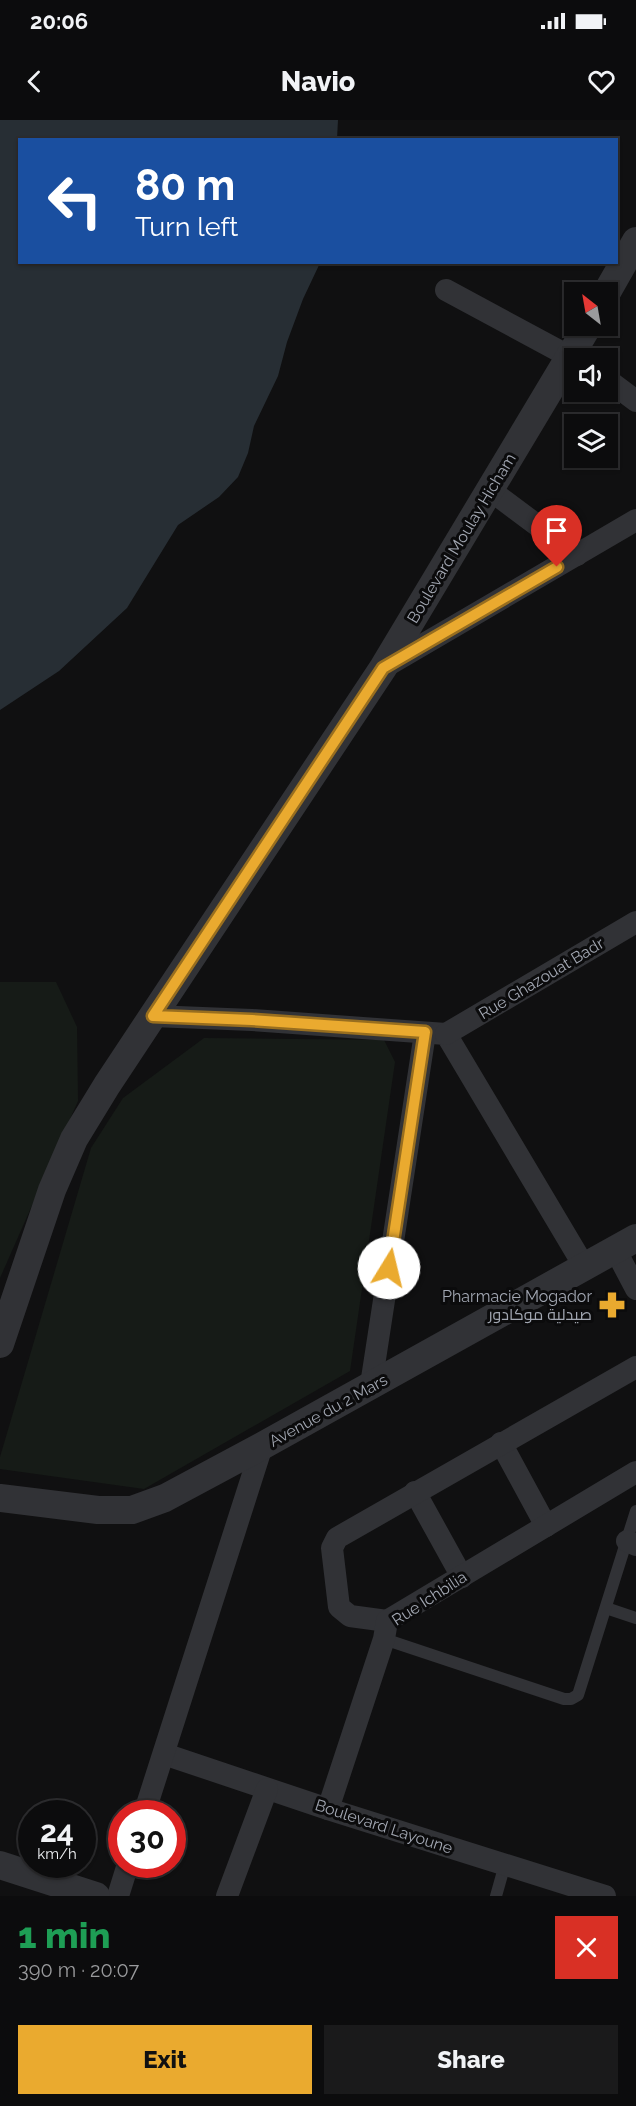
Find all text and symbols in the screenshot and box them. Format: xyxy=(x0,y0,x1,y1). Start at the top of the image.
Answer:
text: 20:06 xyxy=(30,8,88,34)
icon: back xyxy=(18,65,51,98)
icon: heart xyxy=(585,65,618,98)
text: Navio xyxy=(281,66,355,97)
text: 80 m xyxy=(135,161,235,210)
icon: left xyxy=(36,162,114,240)
text: Turn left xyxy=(135,211,238,242)
north arrow xyxy=(564,282,618,336)
map controls xyxy=(564,282,618,468)
button: sound xyxy=(564,348,618,402)
button: layers xyxy=(564,414,618,468)
street label: Boulevard Moulay Hicham xyxy=(403,450,520,627)
pin xyxy=(531,505,582,567)
icon: arrive xyxy=(540,514,573,547)
street label: Rue Ghazouat Badr xyxy=(475,933,608,1023)
position arrow xyxy=(357,1236,421,1300)
place label: Pharmacie Mogador صيدلية موكادور xyxy=(442,1287,592,1324)
pharmacy icon: Pharmacie Mogador صيدلية موكادور xyxy=(597,1290,627,1320)
street label: Avenue du 2 Mars xyxy=(266,1370,391,1451)
street label: Rue Ichbilia xyxy=(388,1567,470,1630)
street label: Boulevard Layoune xyxy=(313,1795,455,1858)
speed limit sign: 30 xyxy=(108,1800,186,1878)
text: 24 xyxy=(40,1814,74,1849)
text: km/h xyxy=(37,1845,77,1863)
text: 1 min xyxy=(18,1914,110,1956)
button: close xyxy=(555,1916,618,1979)
text: 390 m · 20:07 xyxy=(18,1958,139,1982)
button: Exit xyxy=(18,2025,312,2094)
button: Share xyxy=(324,2025,618,2094)

